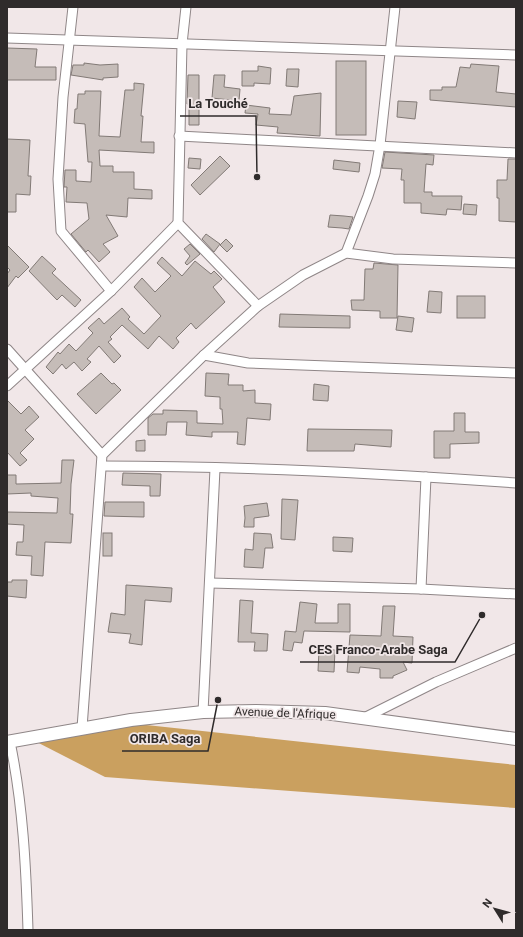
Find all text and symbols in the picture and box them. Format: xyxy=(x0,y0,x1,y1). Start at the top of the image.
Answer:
callout: La Touché xyxy=(180,91,256,116)
text: La Touché xyxy=(188,96,248,111)
callout: CES Franco-Arabe Saga xyxy=(300,637,455,662)
text: CES Franco-Arabe Saga xyxy=(308,642,448,657)
street label: Avenue de l'Afrique xyxy=(234,704,336,722)
callout: ORIBA Saga xyxy=(122,726,208,751)
text: ORIBA Saga xyxy=(130,731,200,746)
north arrow xyxy=(475,889,515,929)
text: N xyxy=(480,896,495,910)

